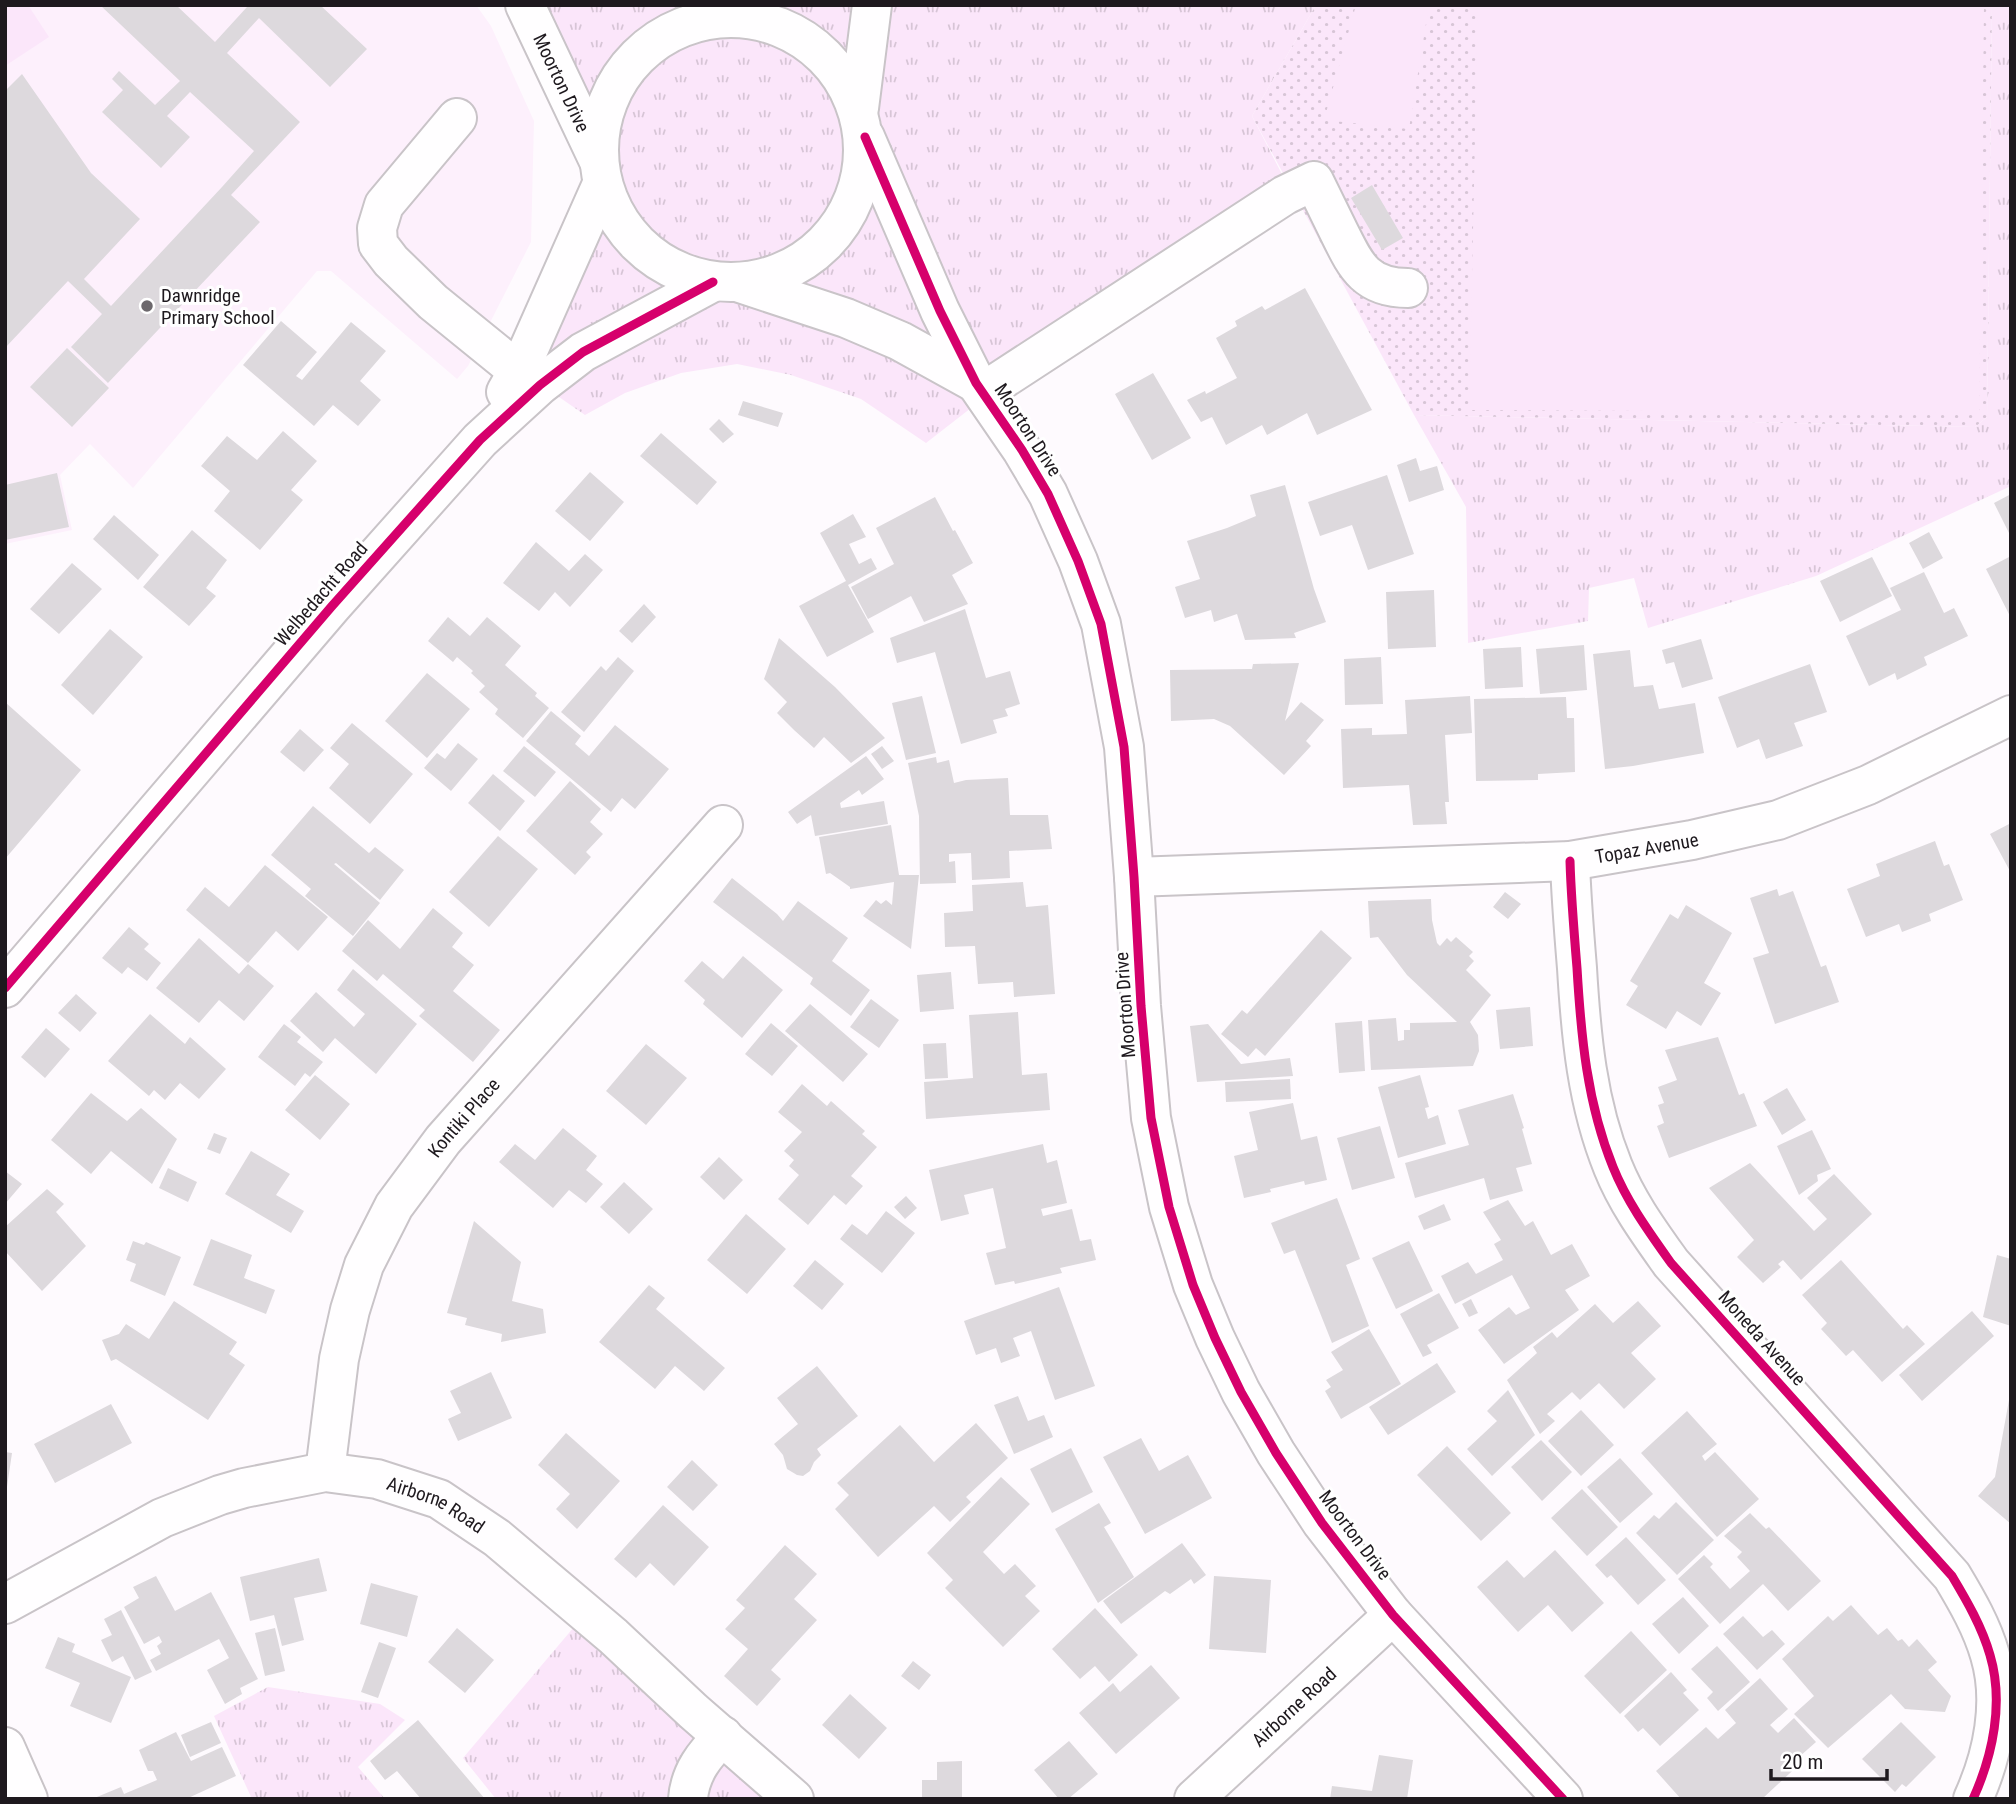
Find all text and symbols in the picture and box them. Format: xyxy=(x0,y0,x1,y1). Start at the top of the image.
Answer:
street label: Moorton Drive xyxy=(529,30,595,136)
place label: Dawnridge Primary School xyxy=(161,284,275,329)
marker: Dawnridge Primary School xyxy=(139,298,155,314)
street label: Moorton Drive xyxy=(989,379,1067,481)
street label: Welbedacht Road xyxy=(270,537,372,651)
street label: Topaz Avenue xyxy=(1593,827,1701,868)
street label: Moorton Drive xyxy=(1110,951,1140,1059)
street label: Kontiki Place xyxy=(423,1073,504,1162)
street label: Moneda Avenue xyxy=(1713,1286,1811,1390)
street label: Airborne Road xyxy=(384,1472,489,1538)
street label: Moorton Drive xyxy=(1314,1486,1396,1584)
street label: Airborne Road xyxy=(1247,1662,1341,1751)
scale bar xyxy=(1771,1738,1886,1782)
text: 20 m xyxy=(1782,1750,1823,1774)

